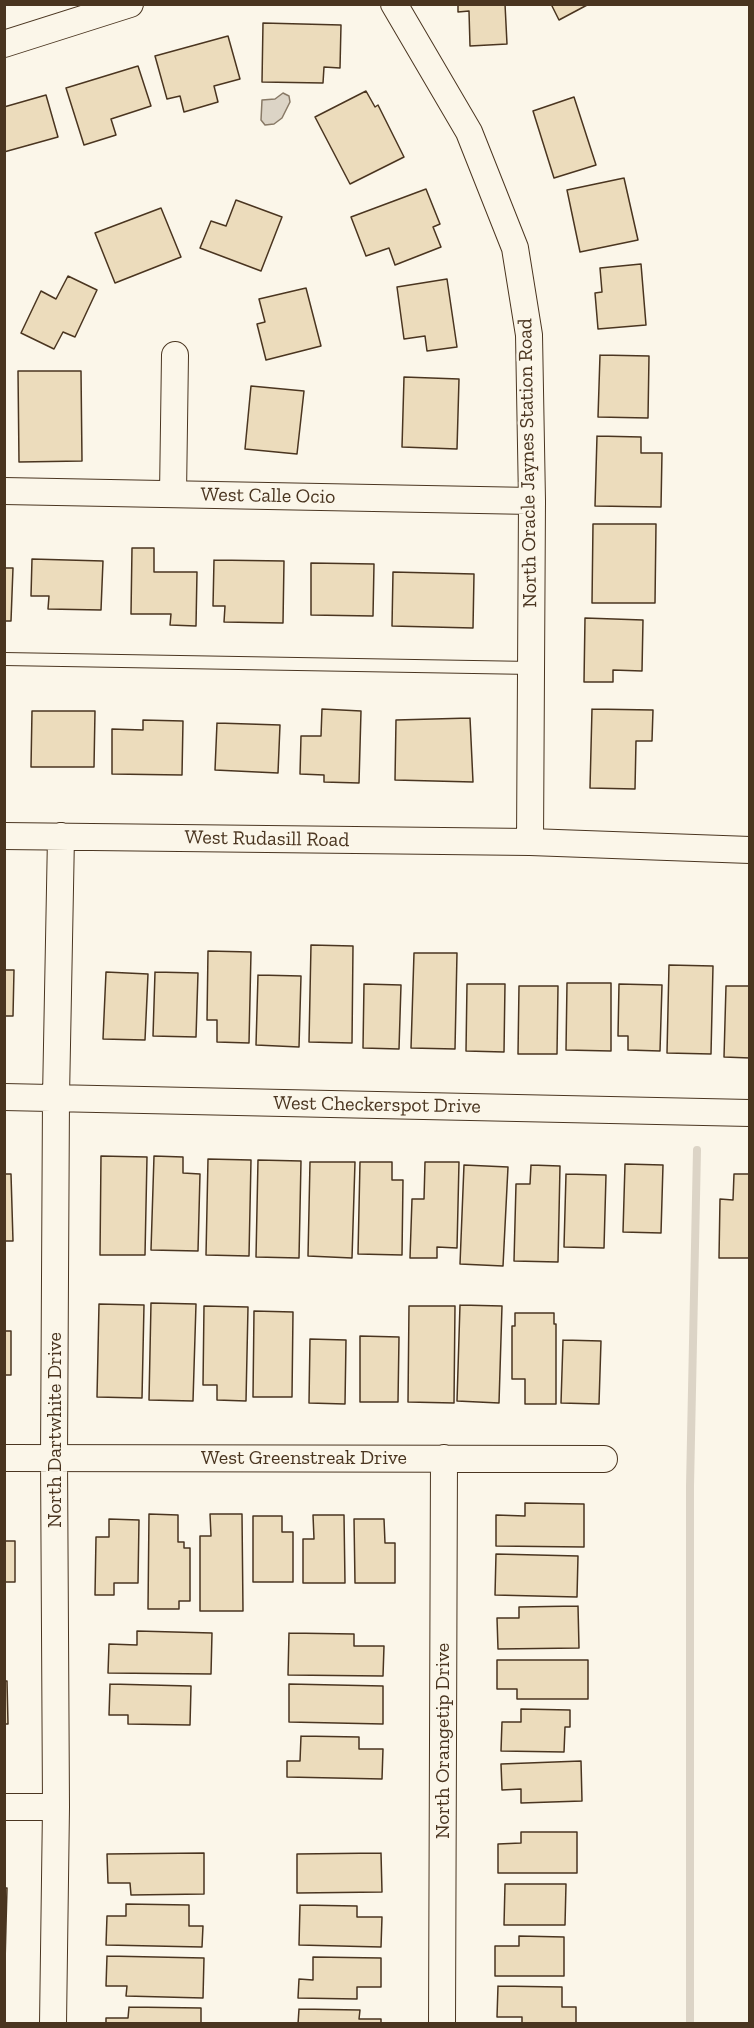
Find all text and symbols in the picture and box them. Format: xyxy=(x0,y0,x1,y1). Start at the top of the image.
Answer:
street label: North Oracle Jaynes Station Road xyxy=(513,318,543,608)
street label: West Calle Ocio xyxy=(200,483,336,509)
street label: West Rudasill Road xyxy=(184,826,350,852)
street label: West Checkerspot Drive xyxy=(273,1091,481,1119)
street label: North Dartwhite Drive xyxy=(43,1332,67,1528)
street label: West Greenstreak Drive xyxy=(201,1446,407,1470)
street label: North Orangetip Drive xyxy=(431,1643,455,1839)

